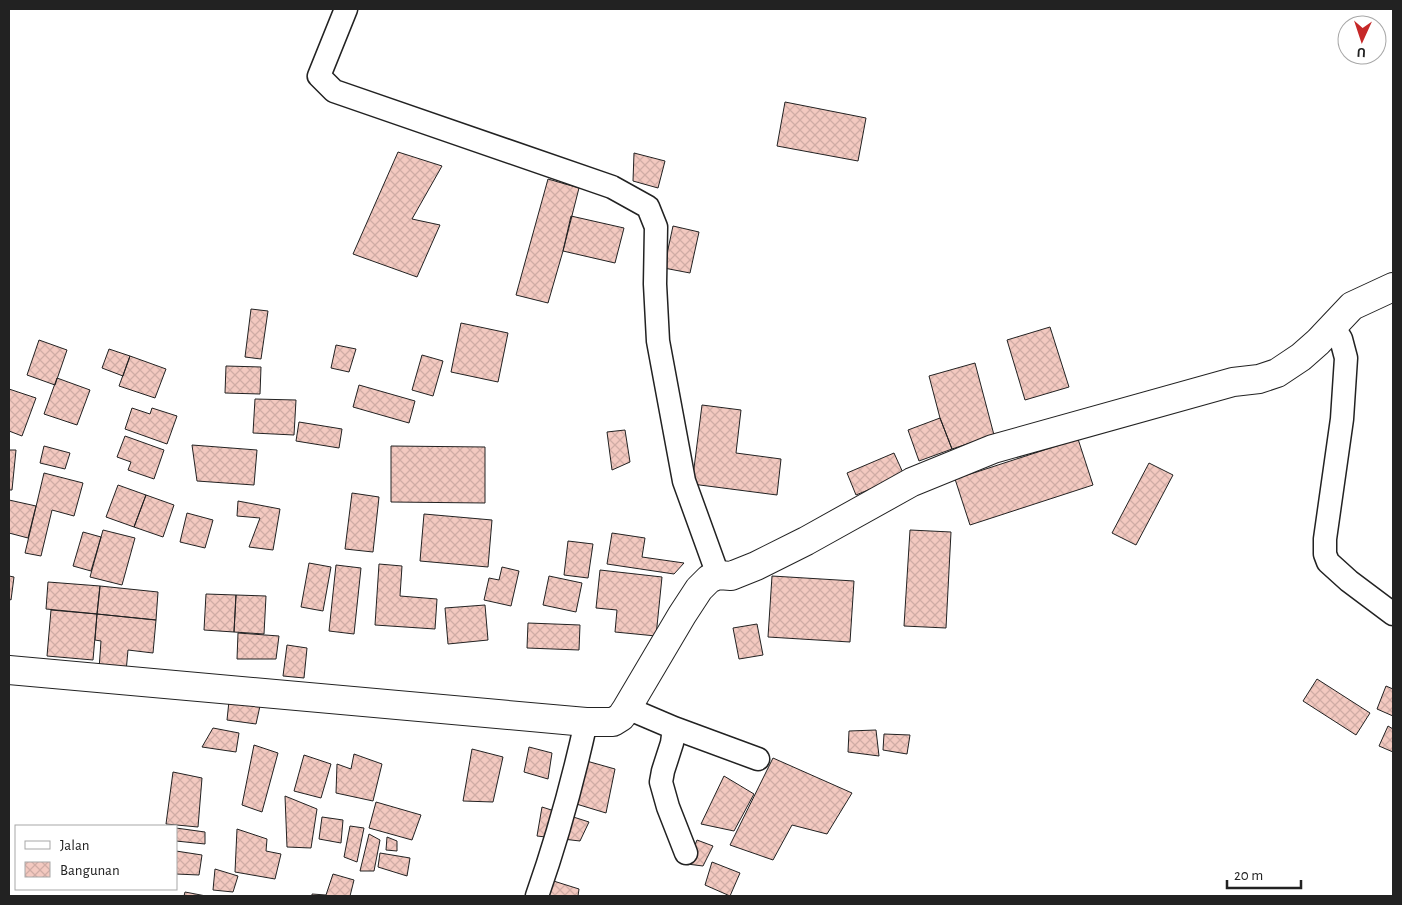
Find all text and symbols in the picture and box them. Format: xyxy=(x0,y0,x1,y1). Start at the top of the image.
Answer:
north arrow xyxy=(1337,15,1387,65)
text: U xyxy=(1356,45,1366,59)
legend xyxy=(15,825,178,890)
text: Jalan xyxy=(60,838,90,853)
scale bar xyxy=(1227,858,1301,890)
text: Bangunan xyxy=(60,863,120,878)
text: 20 m xyxy=(1234,868,1263,883)

